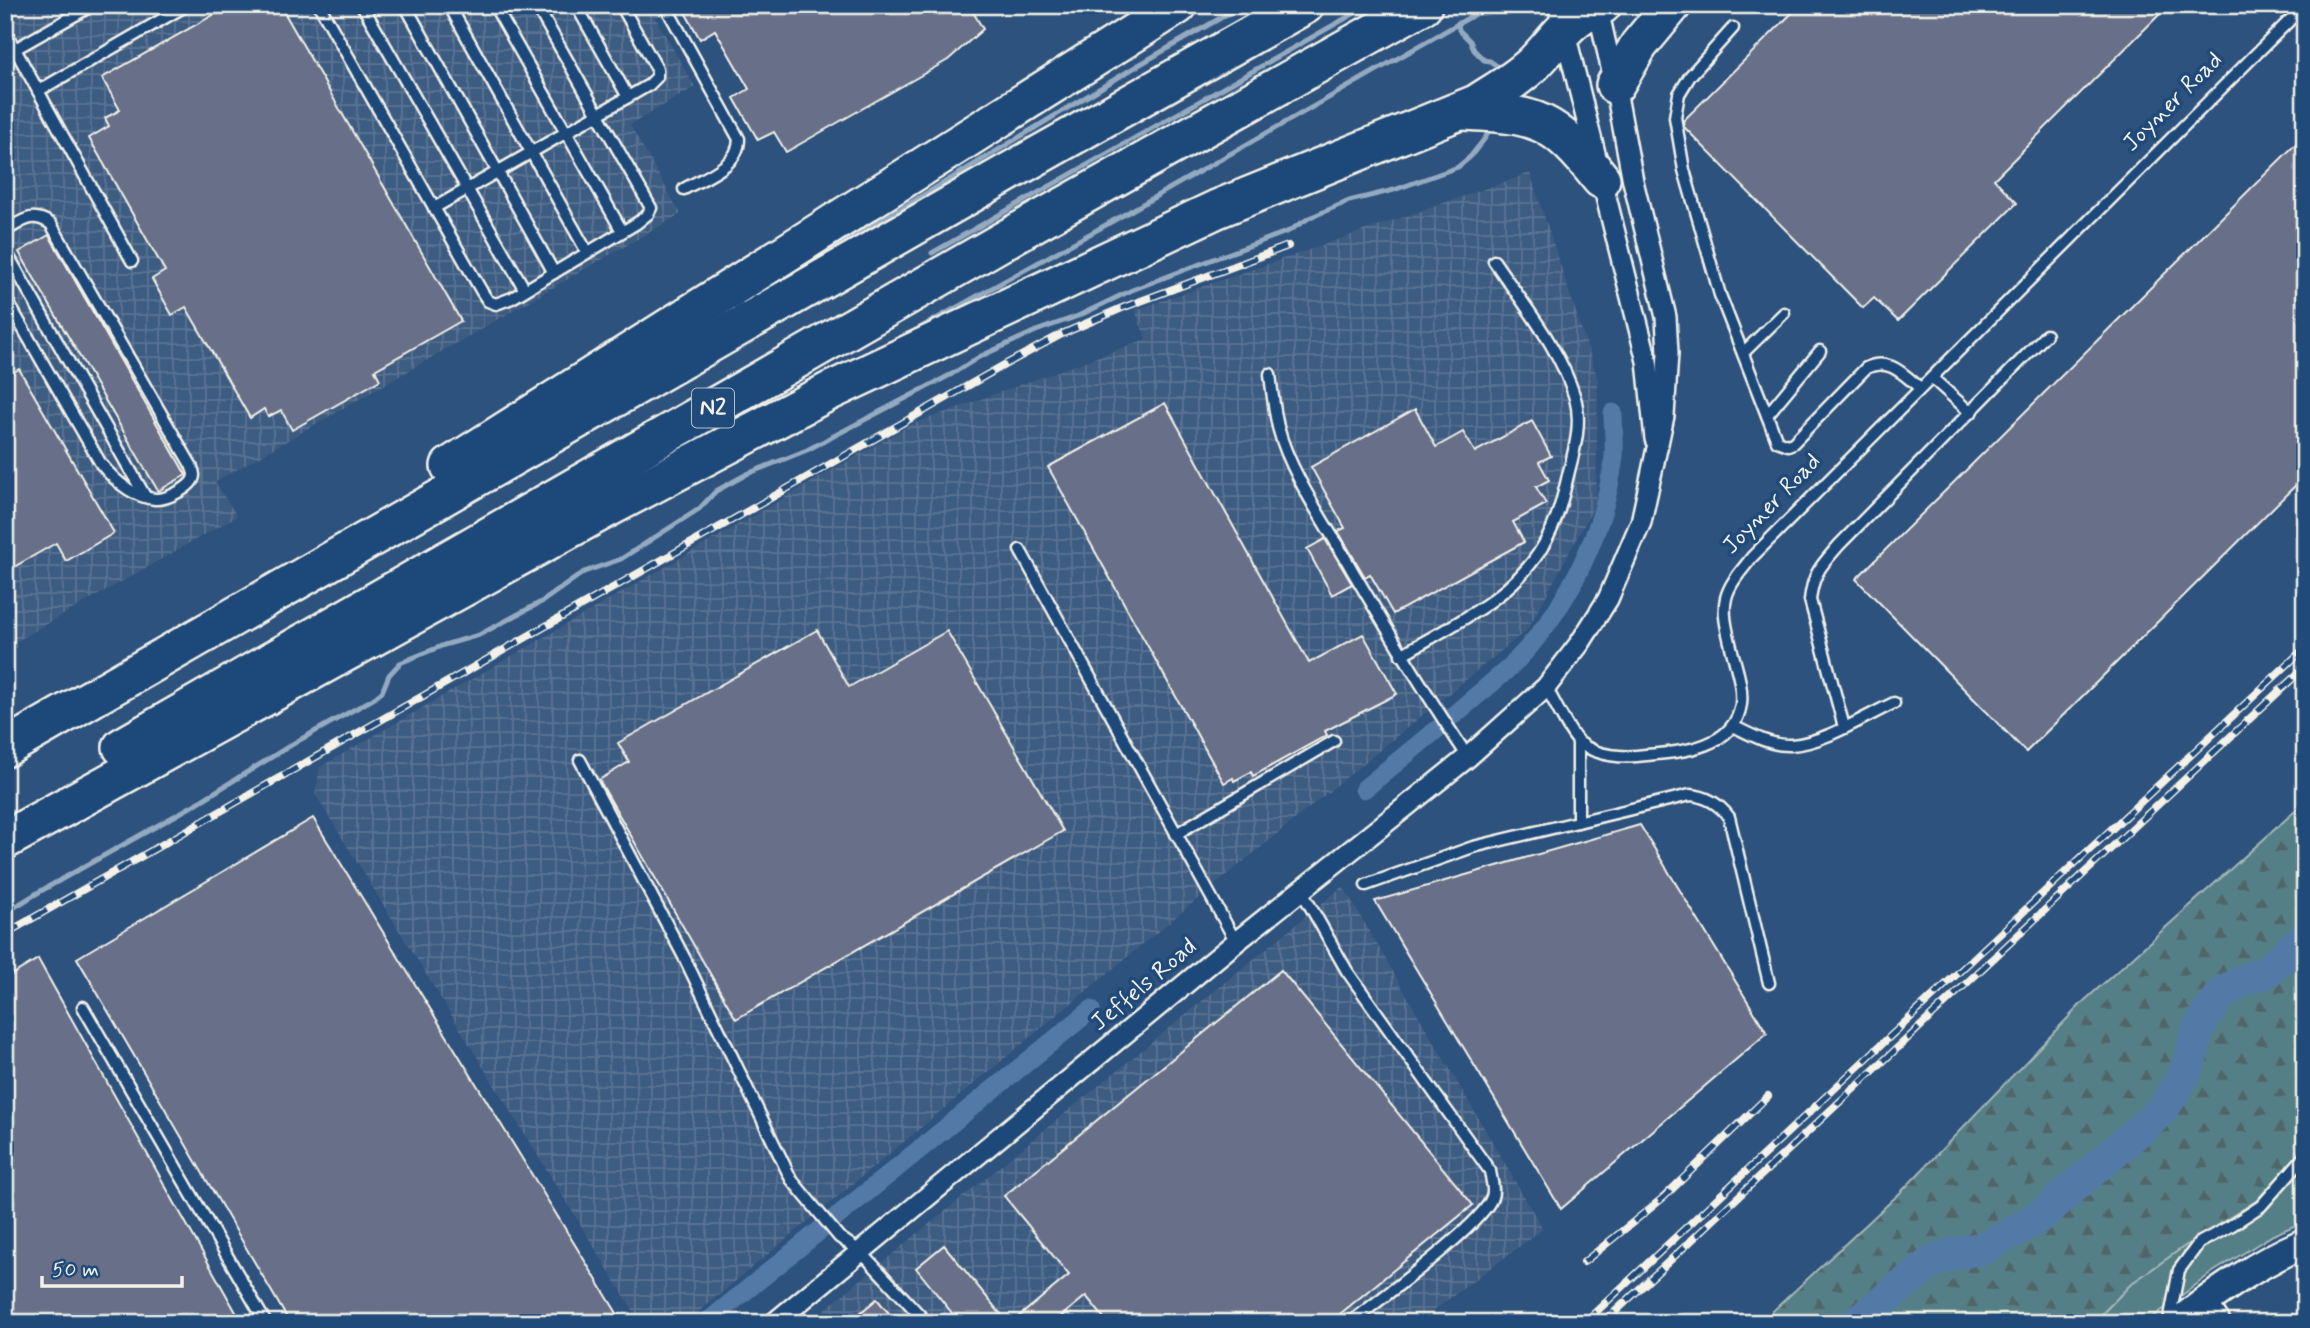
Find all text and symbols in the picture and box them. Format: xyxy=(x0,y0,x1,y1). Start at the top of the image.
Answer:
street label: Joyner Road xyxy=(2116,45,2230,159)
road number: N2 xyxy=(692,388,734,428)
street label: Joyner Road xyxy=(1716,447,1828,561)
street label: Jeffels Road xyxy=(1085,932,1203,1038)
scale bar xyxy=(42,1244,182,1288)
text: 50 m xyxy=(52,1256,99,1284)

